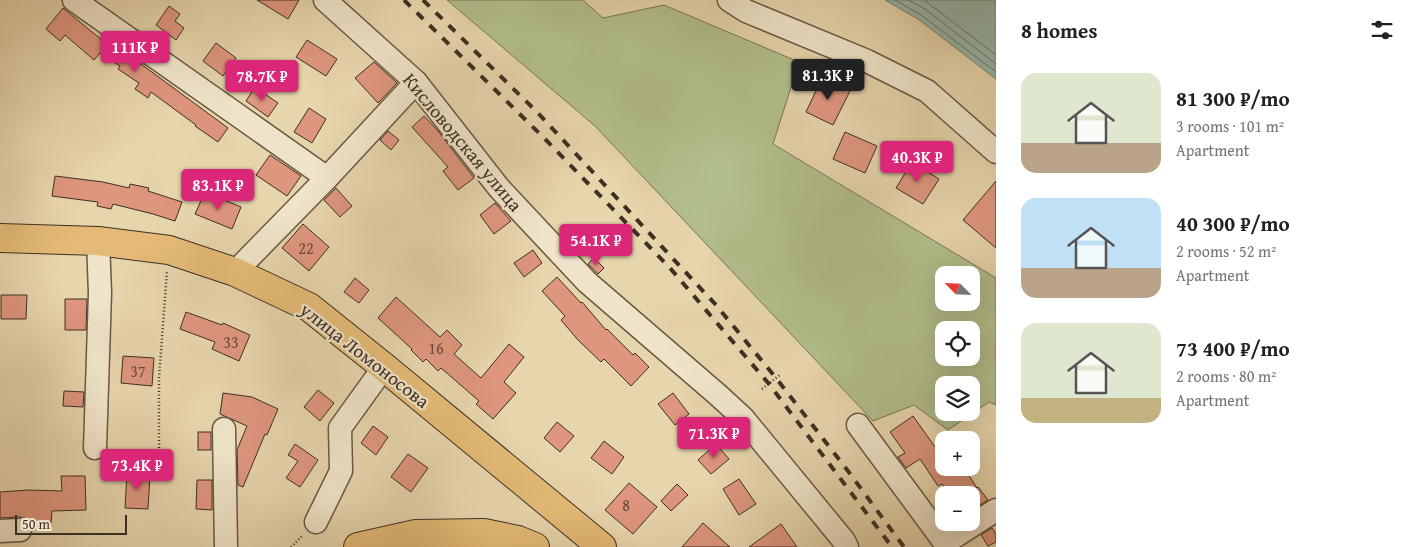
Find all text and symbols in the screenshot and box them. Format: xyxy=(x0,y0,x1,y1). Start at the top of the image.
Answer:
text: 8 homes xyxy=(1021,15,1097,46)
icon: filters xyxy=(1368,16,1396,44)
pin: 111K ₽ xyxy=(94,30,176,73)
text: 111K ₽ xyxy=(112,35,158,59)
pin: 81.3K ₽ xyxy=(782,58,874,101)
pin: 78.7K ₽ xyxy=(216,59,308,102)
text: 81.3K ₽ xyxy=(802,63,854,87)
text: 78.7K ₽ xyxy=(236,64,288,88)
street label: Кисловодская улица xyxy=(397,67,529,217)
text: 81 300 ₽/mo xyxy=(1176,83,1290,114)
icon: home xyxy=(1061,93,1121,153)
text: 3 rooms · 101 m² xyxy=(1176,114,1284,138)
text: Apartment xyxy=(1176,138,1249,162)
pin: 40.3K ₽ xyxy=(871,140,963,183)
text: 40.3K ₽ xyxy=(891,145,943,169)
pin: 83.1K ₽ xyxy=(172,168,264,211)
text: 83.1K ₽ xyxy=(192,173,244,197)
text: 40 300 ₽/mo xyxy=(1176,208,1290,239)
icon: home xyxy=(1061,218,1121,278)
pin: 54.1K ₽ xyxy=(550,224,642,266)
text: 54.1K ₽ xyxy=(570,228,622,252)
house number: 22 xyxy=(298,236,314,260)
text: 2 rooms · 52 m² xyxy=(1176,239,1276,263)
text: Apartment xyxy=(1176,263,1249,287)
north arrow xyxy=(935,266,980,311)
map controls xyxy=(935,266,980,531)
street label: улица Ломоносова xyxy=(293,295,436,415)
button: locate xyxy=(935,321,980,366)
house number: 33 xyxy=(223,330,239,354)
text: 73 400 ₽/mo xyxy=(1176,333,1290,364)
house number: 16 xyxy=(428,336,444,360)
icon: home xyxy=(1061,343,1121,403)
house number: 37 xyxy=(130,359,146,383)
text: 2 rooms · 80 m² xyxy=(1176,364,1276,388)
button: layers xyxy=(935,376,980,421)
text: Apartment xyxy=(1176,388,1249,412)
pin: 71.3K ₽ xyxy=(668,416,760,459)
text: 71.3K ₽ xyxy=(688,421,740,445)
button: + xyxy=(935,431,980,476)
pin: 73.4K ₽ xyxy=(91,448,183,491)
text: 73.4K ₽ xyxy=(111,453,163,477)
button: − xyxy=(935,486,980,531)
house number: 8 xyxy=(622,493,630,517)
scale bar xyxy=(15,512,128,535)
text: 50 m xyxy=(22,514,50,534)

